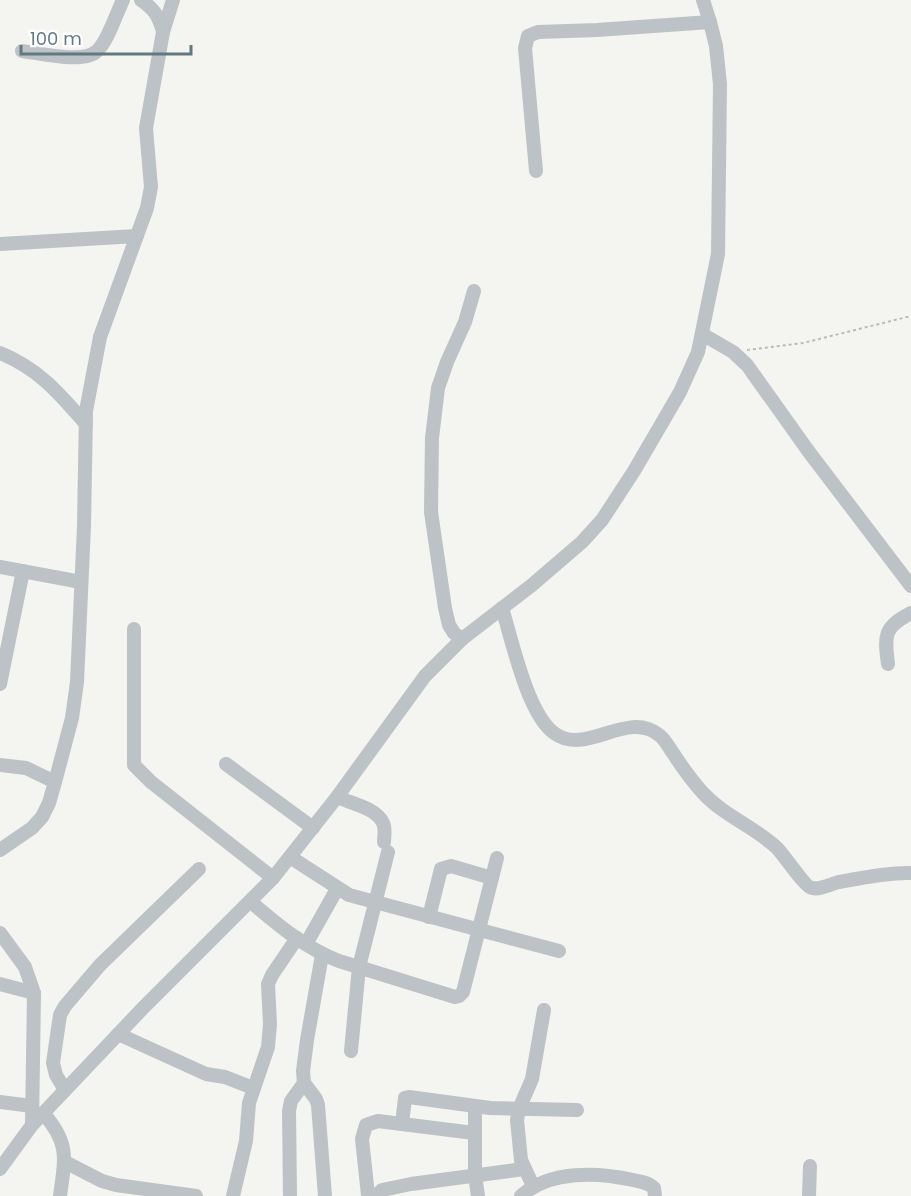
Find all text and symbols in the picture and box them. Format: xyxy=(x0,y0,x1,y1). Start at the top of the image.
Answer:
scale bar xyxy=(21,18,190,56)
text: 100 m xyxy=(30,26,82,51)

